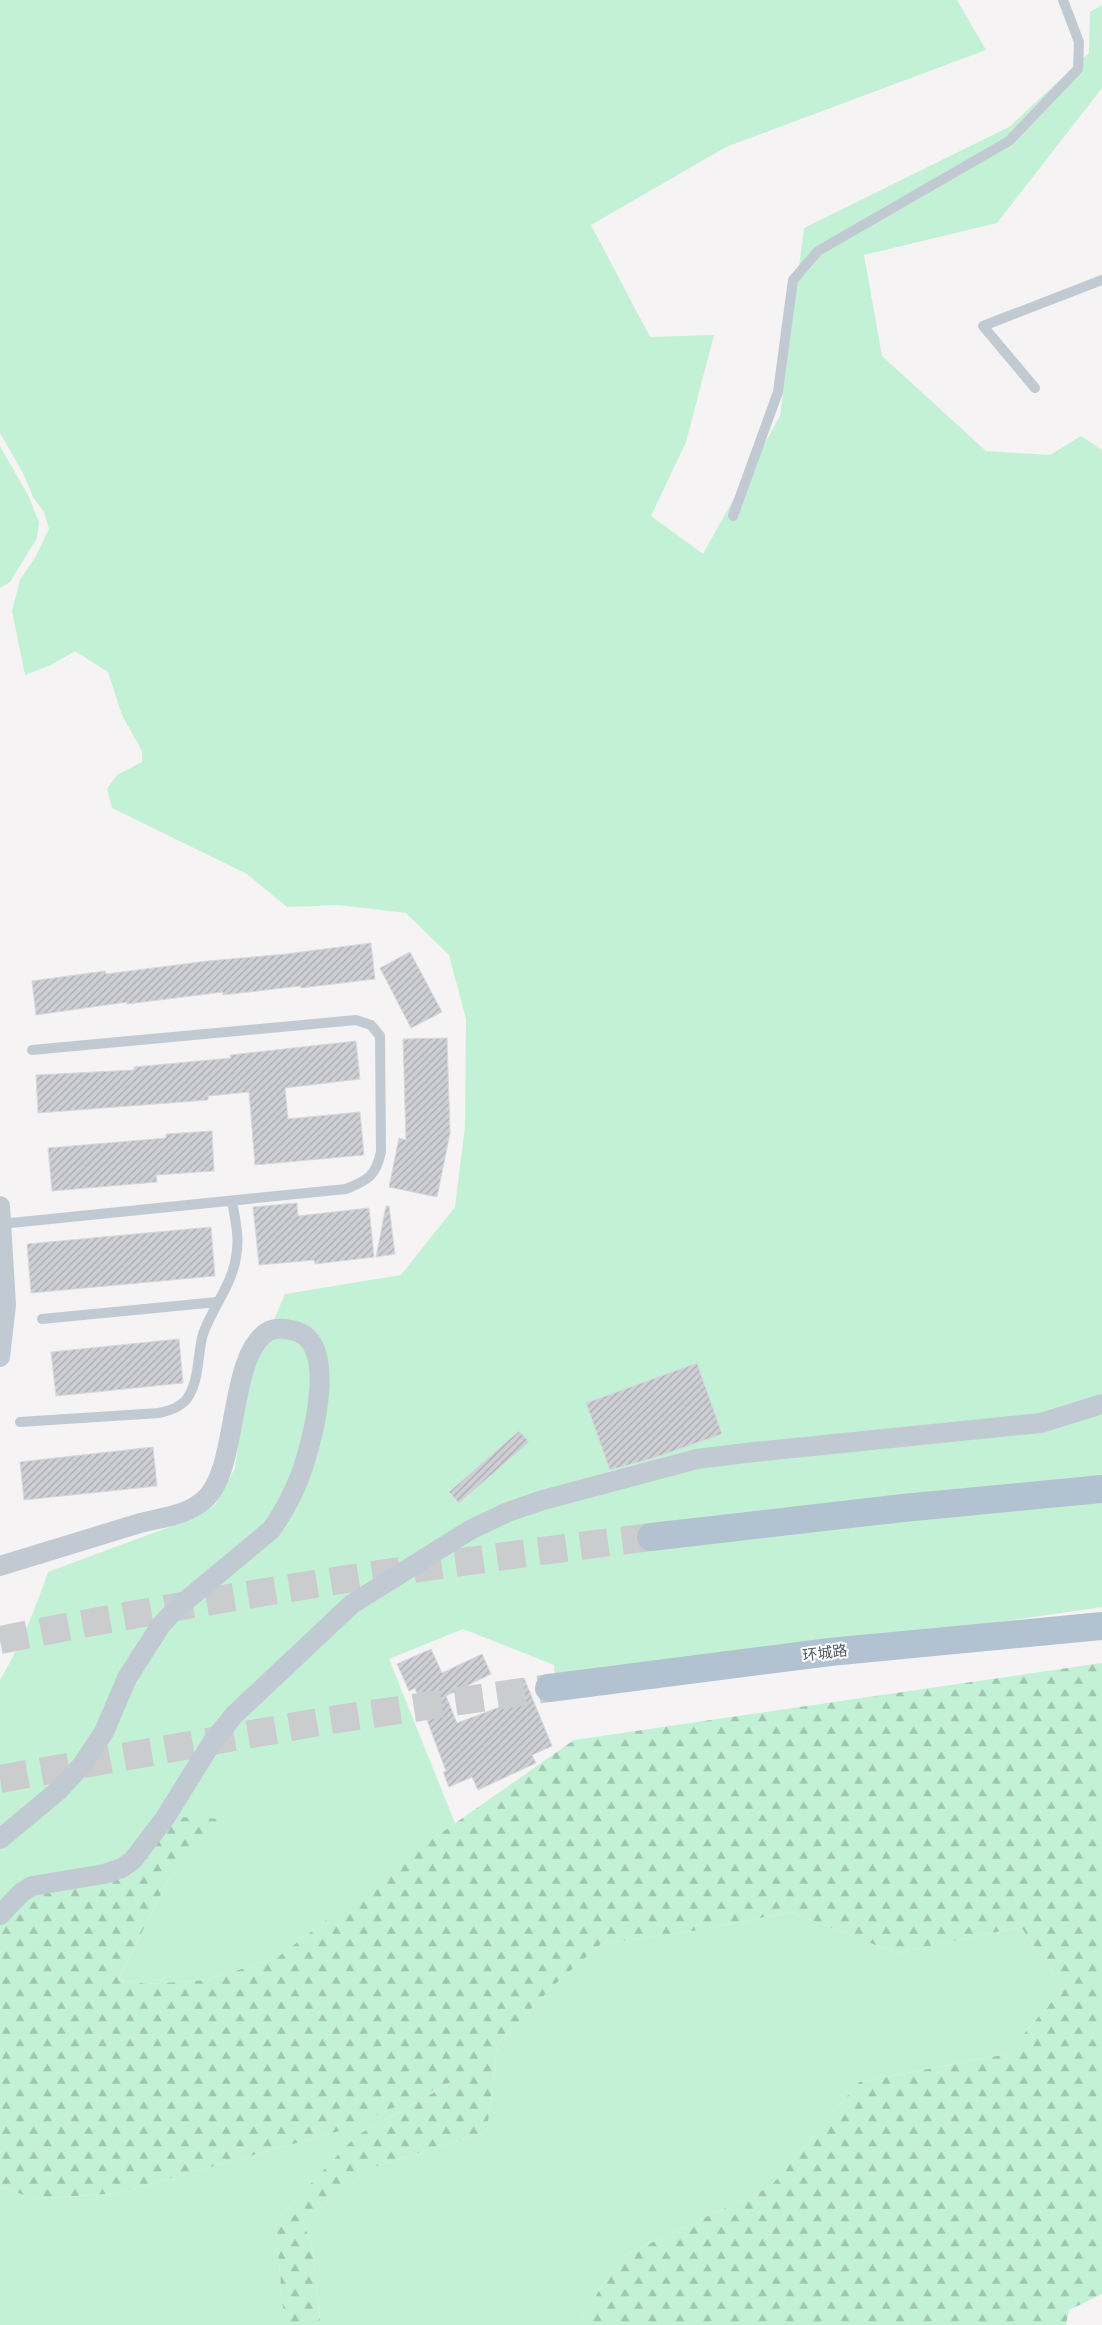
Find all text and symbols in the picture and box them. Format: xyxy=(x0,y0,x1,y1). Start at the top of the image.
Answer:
street label: 环城路 xyxy=(801,1639,849,1666)

